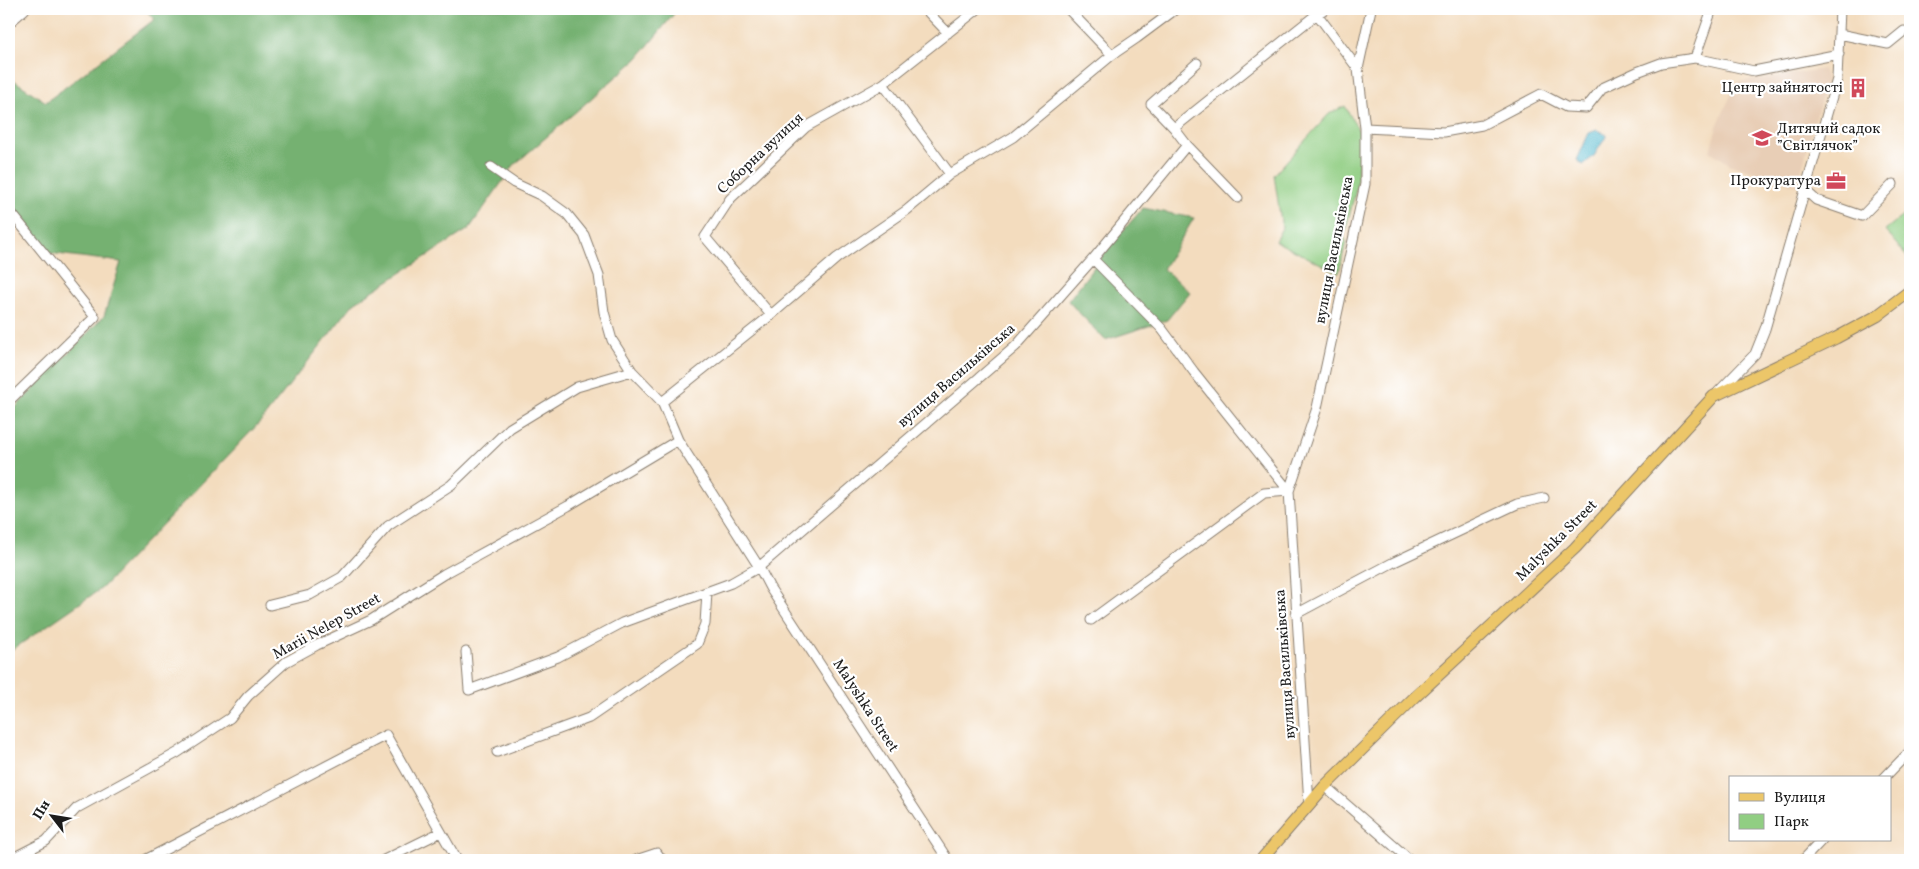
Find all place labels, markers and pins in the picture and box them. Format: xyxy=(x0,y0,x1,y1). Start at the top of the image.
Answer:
building icon: Центр зайнятості xyxy=(1847,77,1869,99)
place label: Центр зайнятості xyxy=(1722,78,1843,99)
place label: Дитячий садок ”Світлячок” xyxy=(1777,119,1880,157)
school or university icon: Дитячий садок ”Світлячок” xyxy=(1751,127,1773,149)
office icon: Прокуратура xyxy=(1825,170,1847,192)
place label: Прокуратура xyxy=(1730,171,1821,192)

